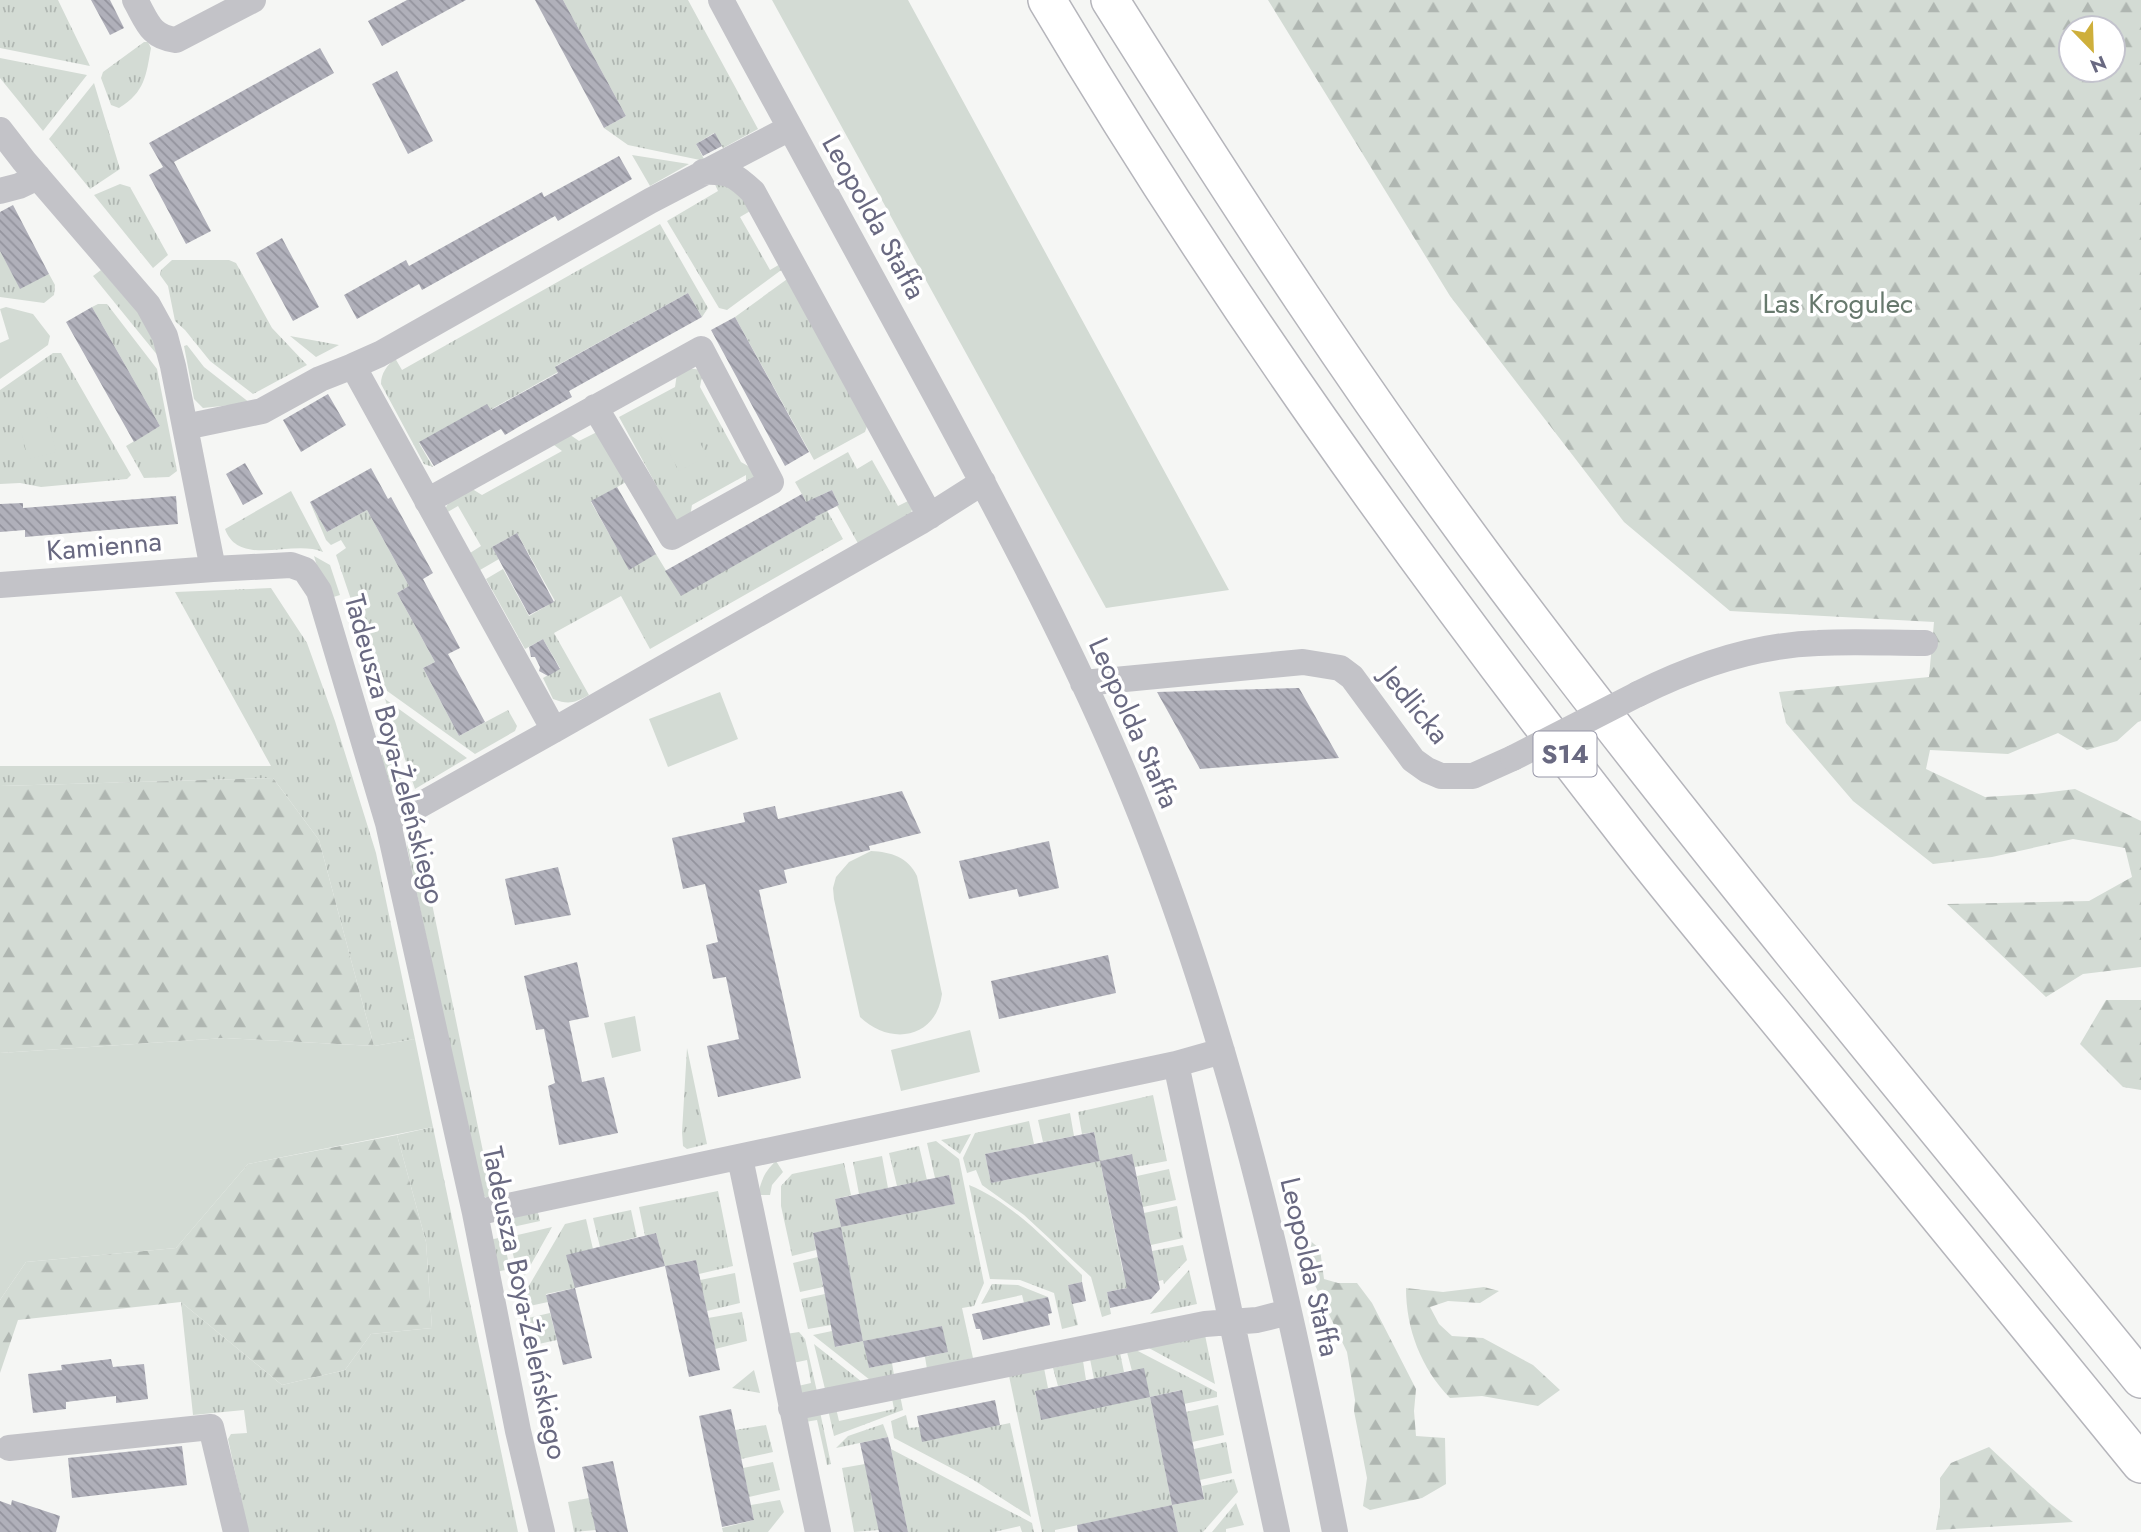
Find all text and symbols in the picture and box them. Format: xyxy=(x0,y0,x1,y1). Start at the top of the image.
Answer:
north arrow xyxy=(2057,14,2127,84)
text: N xyxy=(2086,49,2111,80)
street label: Leopolda Staffa xyxy=(812,127,936,307)
park label: Las Krogulec xyxy=(1763,283,1913,324)
street label: Kamienna xyxy=(45,521,163,571)
street label: Tadeusza Boya-Żeleńskiego xyxy=(334,590,456,908)
street label: Leopolda Staffa xyxy=(1078,631,1190,815)
street label: Jedlicka xyxy=(1368,654,1459,753)
road number: S14 xyxy=(1534,732,1596,776)
street label: Tadeusza Boya-Żeleńskiego xyxy=(472,1143,578,1463)
street label: Leopolda Staffa xyxy=(1269,1173,1351,1361)

